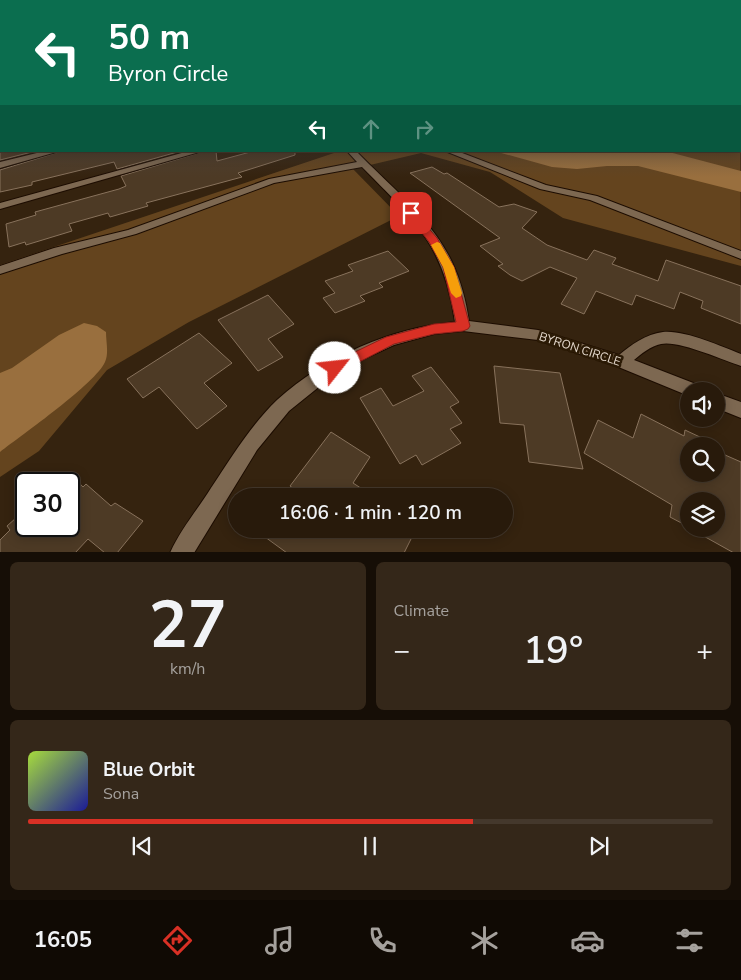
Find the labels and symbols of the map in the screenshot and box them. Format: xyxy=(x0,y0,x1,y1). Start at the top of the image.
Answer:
pin xyxy=(390,192,432,234)
street label: BYRON CIRCLE xyxy=(537,328,623,370)
position arrow xyxy=(308,341,360,393)
speed limit sign: 30 xyxy=(15,472,80,537)

